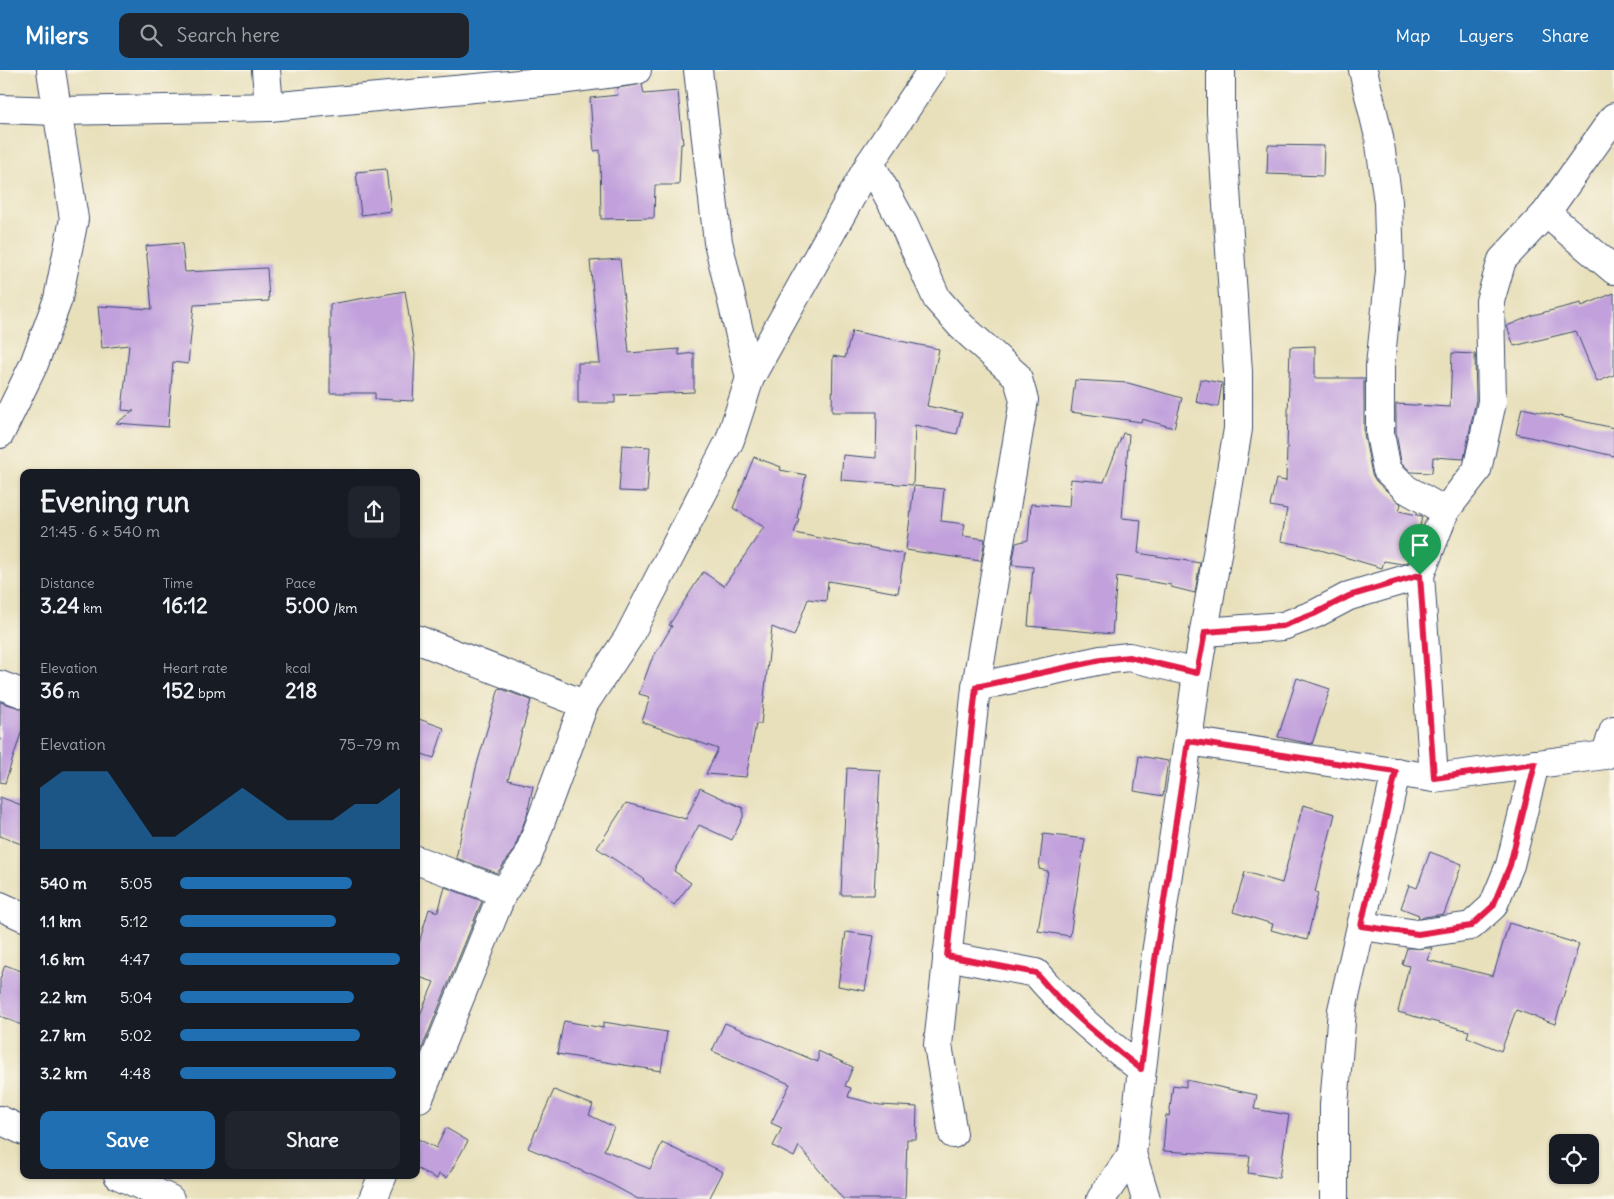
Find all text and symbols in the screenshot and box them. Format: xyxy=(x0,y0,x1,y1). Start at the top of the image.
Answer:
search box xyxy=(119,13,469,58)
text: Milers xyxy=(25,20,89,50)
icon: search xyxy=(137,21,165,49)
text: Search here xyxy=(177,23,280,47)
text: Map xyxy=(1395,24,1430,47)
text: Layers xyxy=(1458,24,1514,47)
text: Share xyxy=(1542,24,1589,47)
text: Evening run xyxy=(40,484,190,520)
button: share xyxy=(348,486,400,538)
text: 21:45 · 6 × 540 m xyxy=(40,521,160,541)
pin xyxy=(1399,524,1441,575)
icon: arrive xyxy=(1406,531,1434,559)
text: Distance xyxy=(40,574,95,592)
text: Time xyxy=(163,574,193,592)
text: Pace xyxy=(285,574,316,592)
text: 3.24 xyxy=(40,592,80,619)
text: 16:12 xyxy=(163,592,208,619)
text: 5:00 xyxy=(285,592,330,619)
text: km xyxy=(80,599,102,617)
text: /km xyxy=(330,599,358,617)
text: Elevation xyxy=(40,659,97,677)
text: Heart rate xyxy=(163,659,228,677)
text: kcal xyxy=(285,659,311,677)
text: 36 xyxy=(40,677,64,704)
text: 152 xyxy=(163,677,195,704)
text: 218 xyxy=(285,677,317,704)
text: m xyxy=(64,684,80,702)
text: bpm xyxy=(195,684,226,702)
text: Elevation xyxy=(40,734,106,754)
text: 75–79 m xyxy=(339,734,400,754)
text: 540 m xyxy=(40,873,87,893)
text: 5:05 xyxy=(120,873,153,893)
text: 1.1 km xyxy=(40,911,81,931)
text: 5:12 xyxy=(120,911,148,931)
text: 1.6 km xyxy=(40,949,85,969)
text: 4:47 xyxy=(120,949,150,969)
text: 2.2 km xyxy=(40,987,87,1007)
text: 5:04 xyxy=(120,987,153,1007)
text: 2.7 km xyxy=(40,1025,86,1045)
text: 5:02 xyxy=(120,1025,152,1045)
text: 3.2 km xyxy=(40,1063,87,1083)
text: 4:48 xyxy=(120,1063,151,1083)
button: Save xyxy=(40,1111,215,1169)
button: Share xyxy=(225,1111,400,1169)
map controls xyxy=(1549,1134,1599,1184)
button: locate xyxy=(1549,1134,1599,1184)

